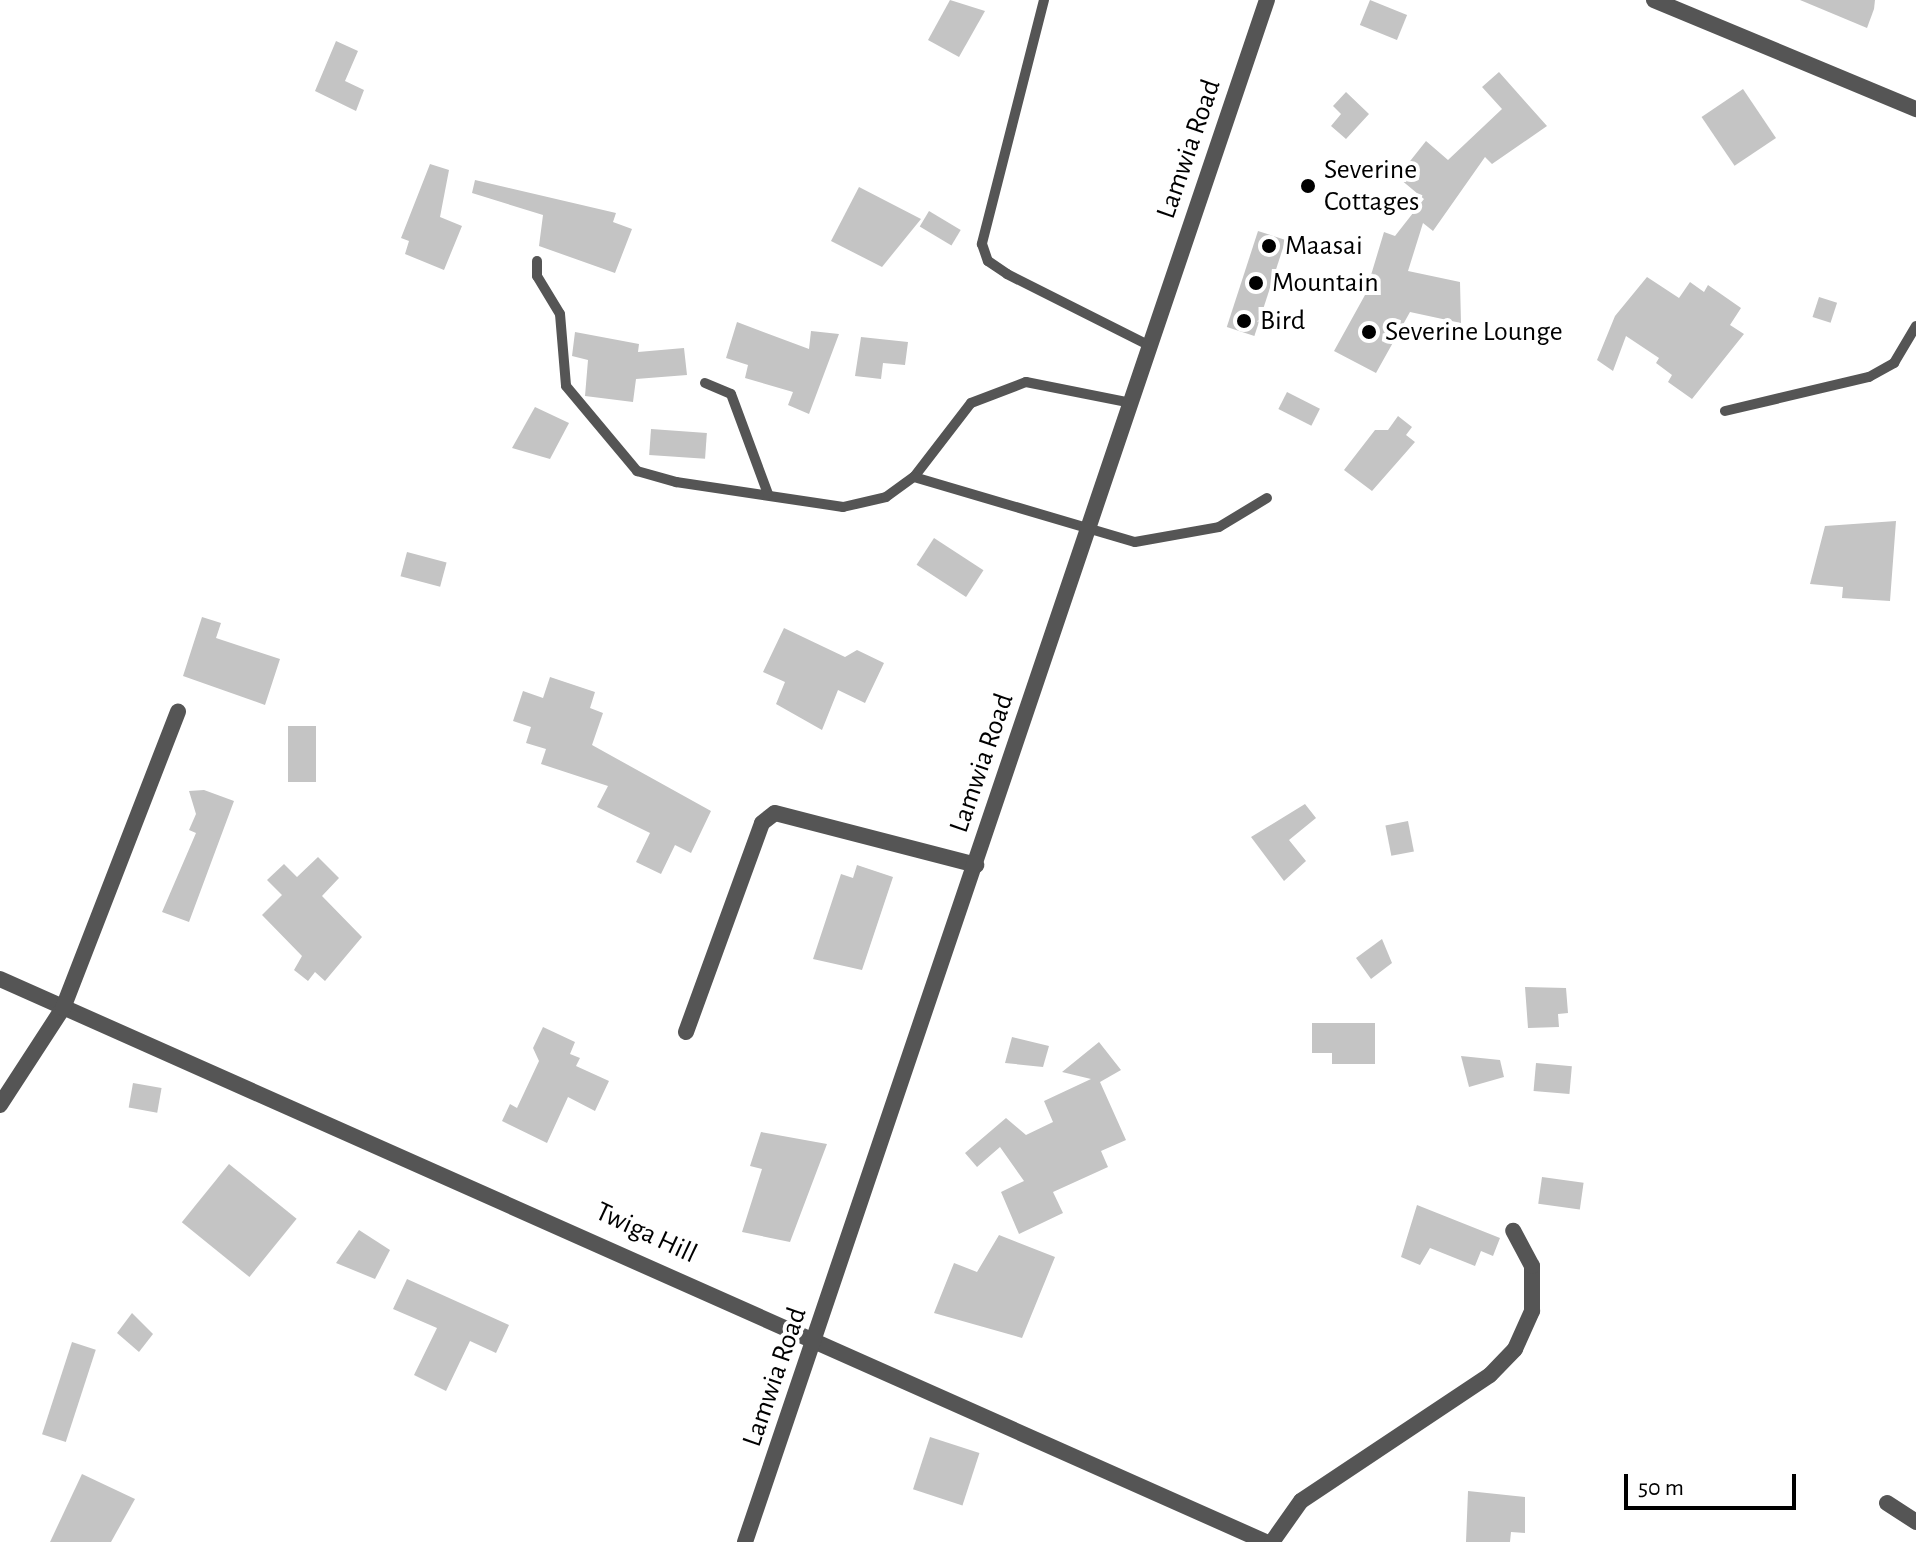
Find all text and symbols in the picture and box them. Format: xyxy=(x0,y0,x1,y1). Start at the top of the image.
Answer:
street label: Lamwia Road xyxy=(1150,75,1228,223)
place label: Severine Cottages xyxy=(1324,153,1419,219)
marker: Severine Cottages xyxy=(1299,177,1317,195)
place label: Maasai xyxy=(1285,229,1363,263)
marker: Maasai xyxy=(1260,237,1278,255)
place label: Mountain xyxy=(1272,266,1379,300)
marker: Mountain xyxy=(1247,274,1265,292)
place label: Bird xyxy=(1260,304,1305,338)
marker: Bird xyxy=(1235,312,1253,330)
place label: Severine Lounge xyxy=(1385,315,1563,349)
marker: Severine Lounge xyxy=(1360,323,1378,341)
street label: Lamwia Road xyxy=(943,689,1021,837)
street label: Twiga Hill xyxy=(590,1195,702,1271)
street label: Lamwia Road xyxy=(736,1303,814,1451)
scale bar xyxy=(1628,1458,1800,1508)
text: 50 m xyxy=(1638,1476,1684,1500)

